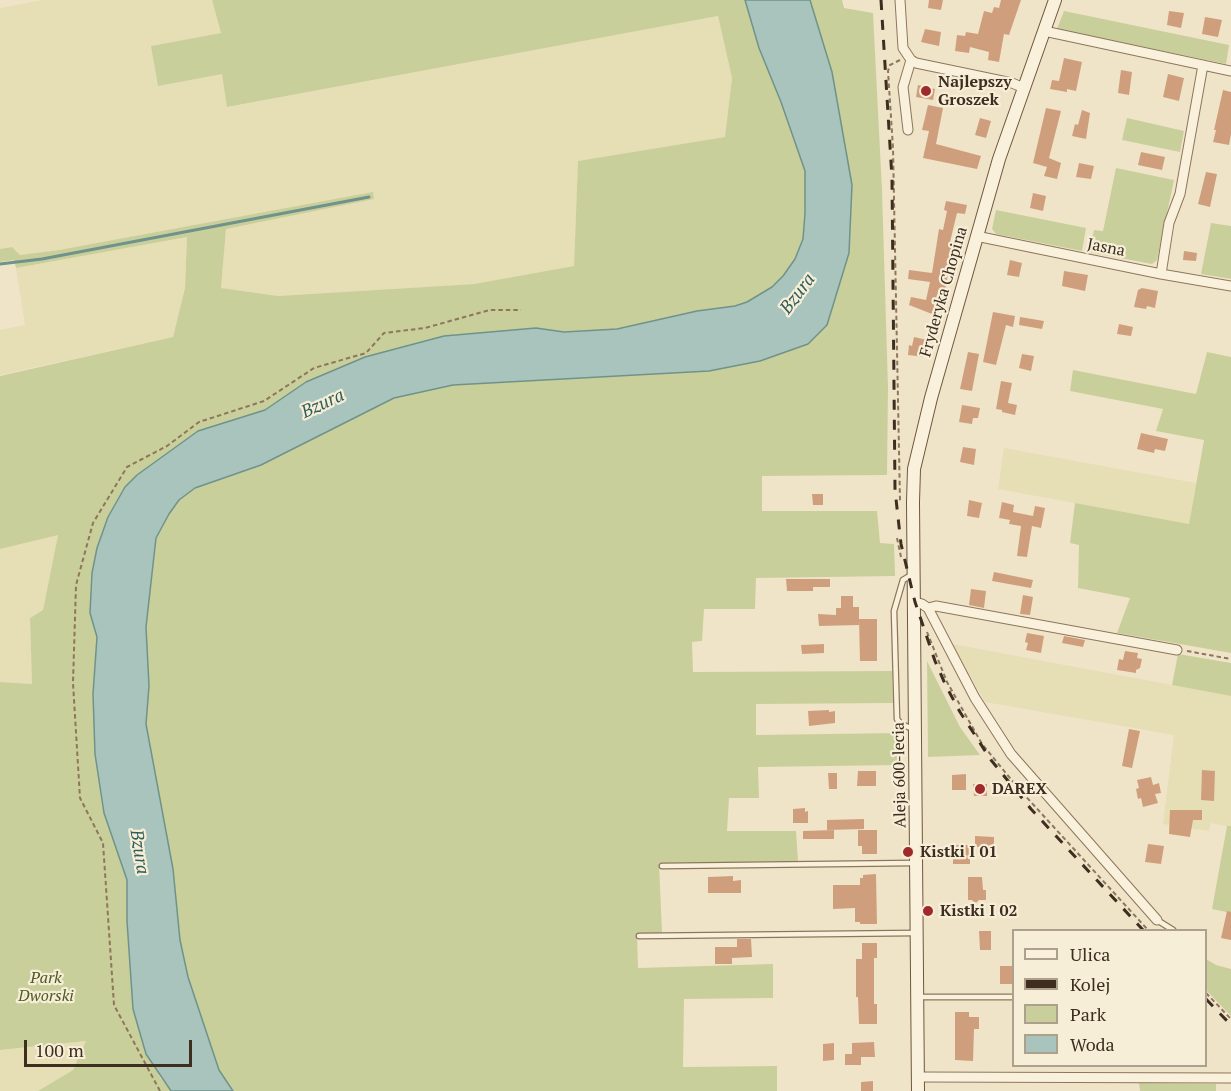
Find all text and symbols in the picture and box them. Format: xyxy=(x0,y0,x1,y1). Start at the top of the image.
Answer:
place label: Najlepszy Groszek xyxy=(938,72,1012,110)
marker: Najlepszy Groszek xyxy=(919,84,933,98)
street label: Fryderyka Chopina xyxy=(916,225,972,359)
street label: Jasna xyxy=(1085,235,1127,261)
water label: Bzura xyxy=(776,270,820,318)
water label: Bzura xyxy=(298,385,348,423)
street label: Aleja 600-lecia xyxy=(889,722,911,828)
place label: DAREX xyxy=(992,779,1047,799)
marker: DAREX xyxy=(973,782,987,796)
water label: Bzura xyxy=(125,828,153,876)
place label: Kistki I 01 xyxy=(920,842,998,862)
marker: Kistki I 01 xyxy=(901,845,915,859)
place label: Kistki I 02 xyxy=(940,901,1018,921)
marker: Kistki I 02 xyxy=(921,904,935,918)
legend xyxy=(1012,929,1207,1067)
text: Ulica xyxy=(1070,942,1110,966)
park label: Park Dworski xyxy=(18,968,74,1006)
text: Kolej xyxy=(1070,972,1110,996)
text: Park xyxy=(1070,1002,1106,1026)
scale bar xyxy=(27,1028,195,1066)
text: Woda xyxy=(1070,1032,1115,1056)
text: 100 m xyxy=(35,1038,84,1062)

